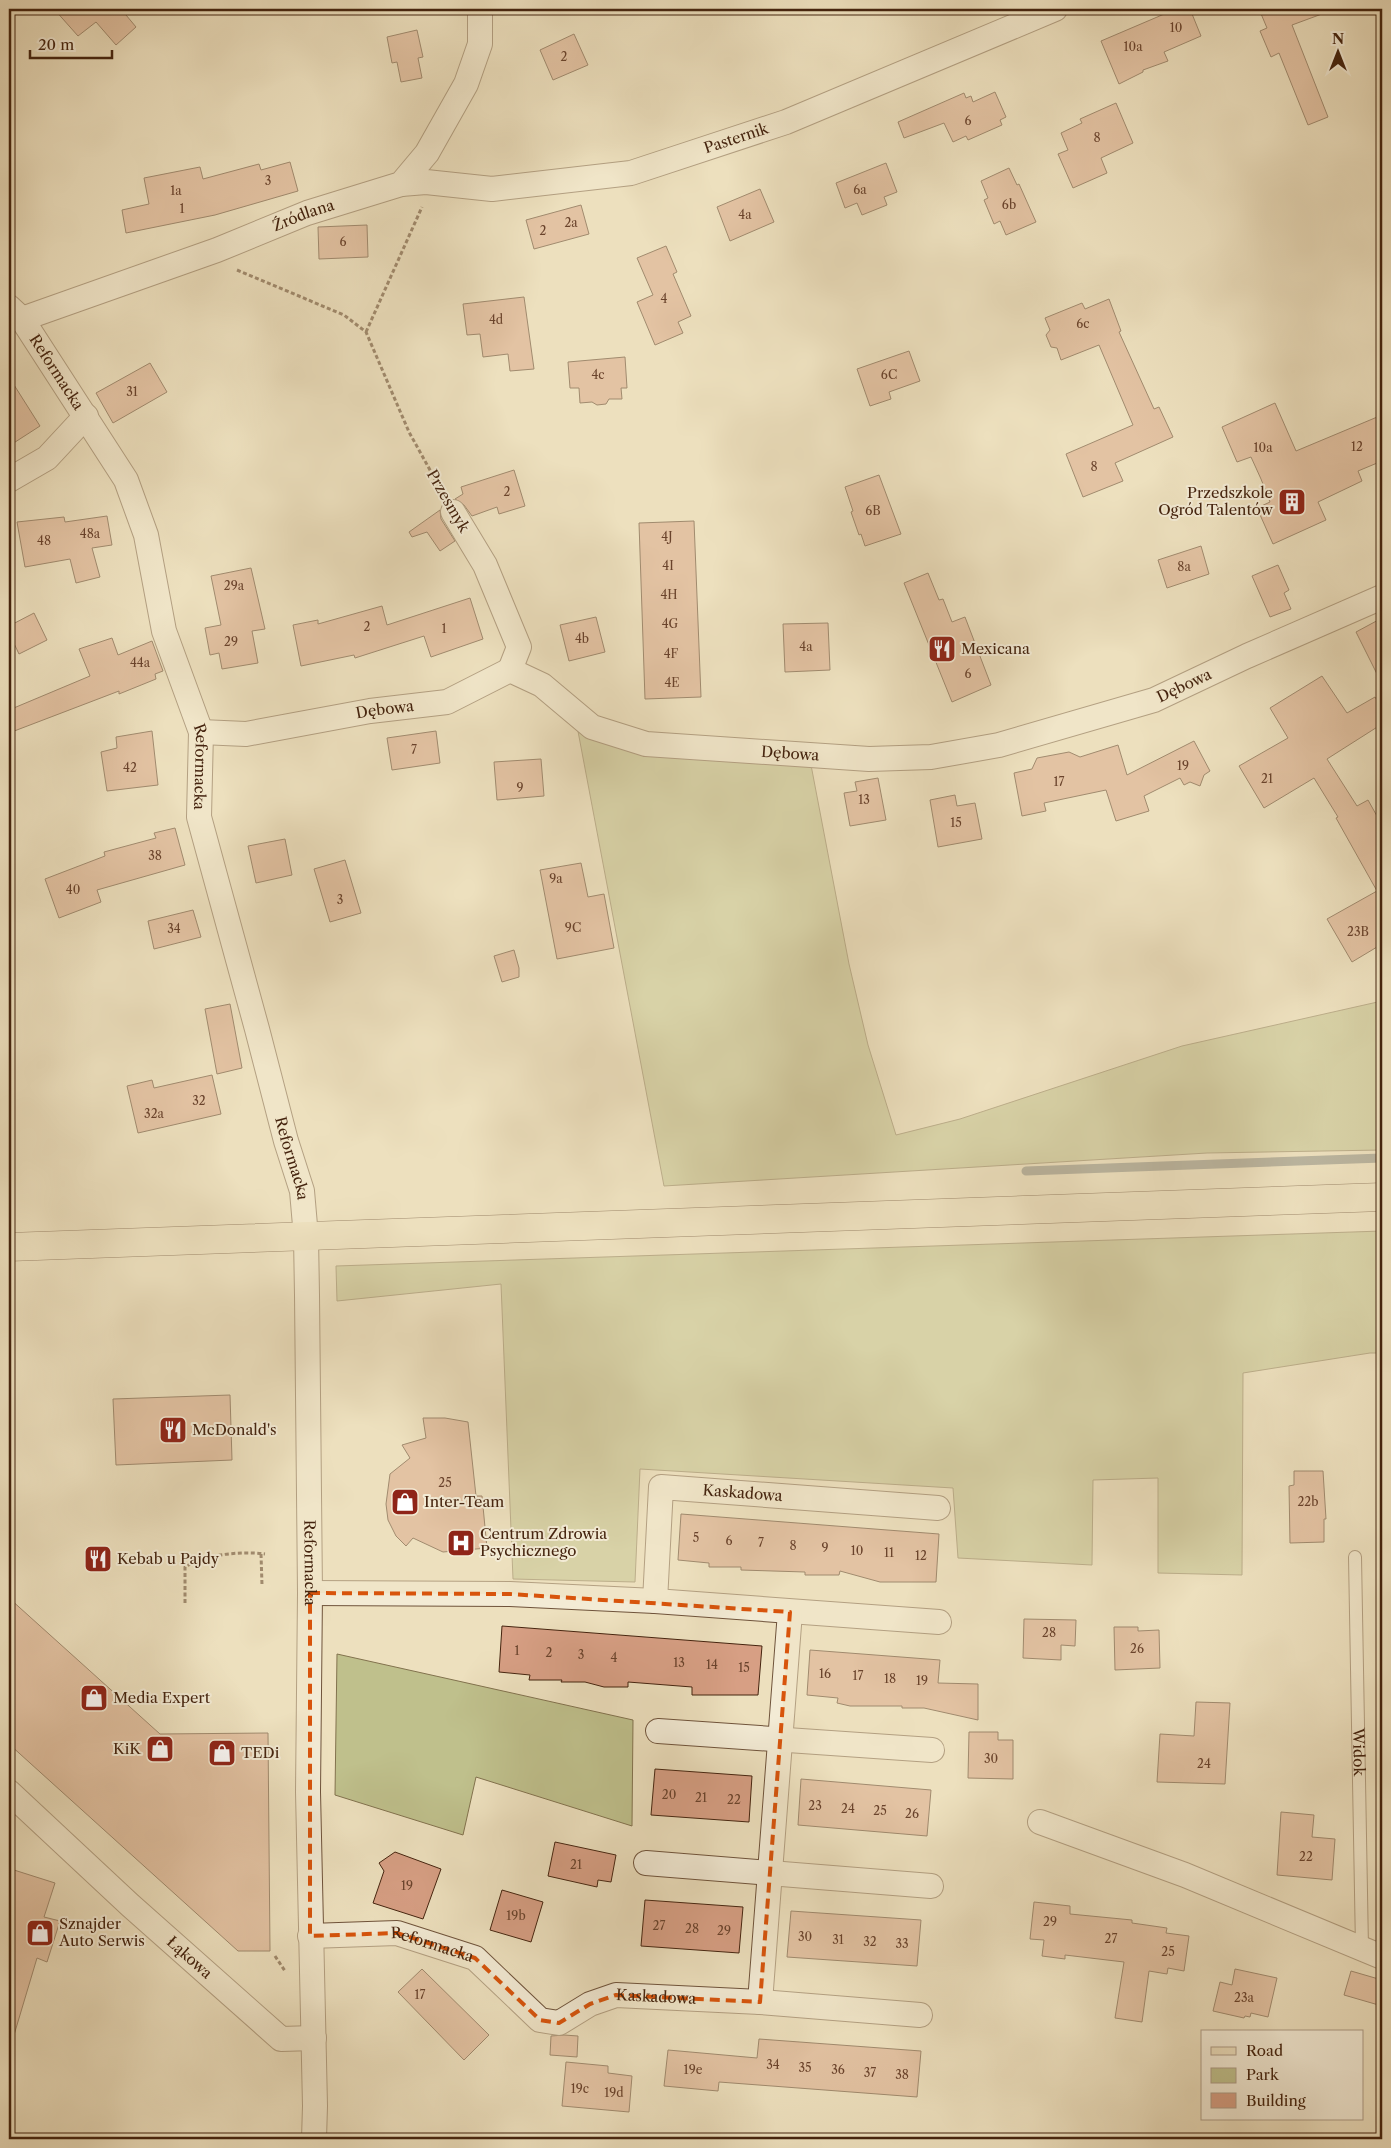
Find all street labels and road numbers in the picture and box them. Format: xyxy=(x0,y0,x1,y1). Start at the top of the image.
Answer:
street label: Pasternik xyxy=(701,118,772,157)
street label: Źródlana xyxy=(270,195,336,235)
street label: Reformacka xyxy=(25,331,88,413)
street label: Przesmyk xyxy=(423,466,475,537)
street label: Dębowa xyxy=(1154,664,1214,706)
street label: Dębowa xyxy=(354,696,415,722)
street label: Reformacka xyxy=(190,721,212,810)
street label: Dębowa xyxy=(760,742,820,765)
street label: Reformacka xyxy=(271,1115,313,1201)
street label: Kaskadowa xyxy=(702,1480,783,1505)
street label: Reformacka xyxy=(300,1520,320,1606)
street label: Widok xyxy=(1349,1727,1369,1777)
street label: Reformacka xyxy=(391,1923,476,1966)
street label: Łąkowa xyxy=(163,1932,217,1983)
street label: Kaskadowa xyxy=(616,1985,697,2008)

